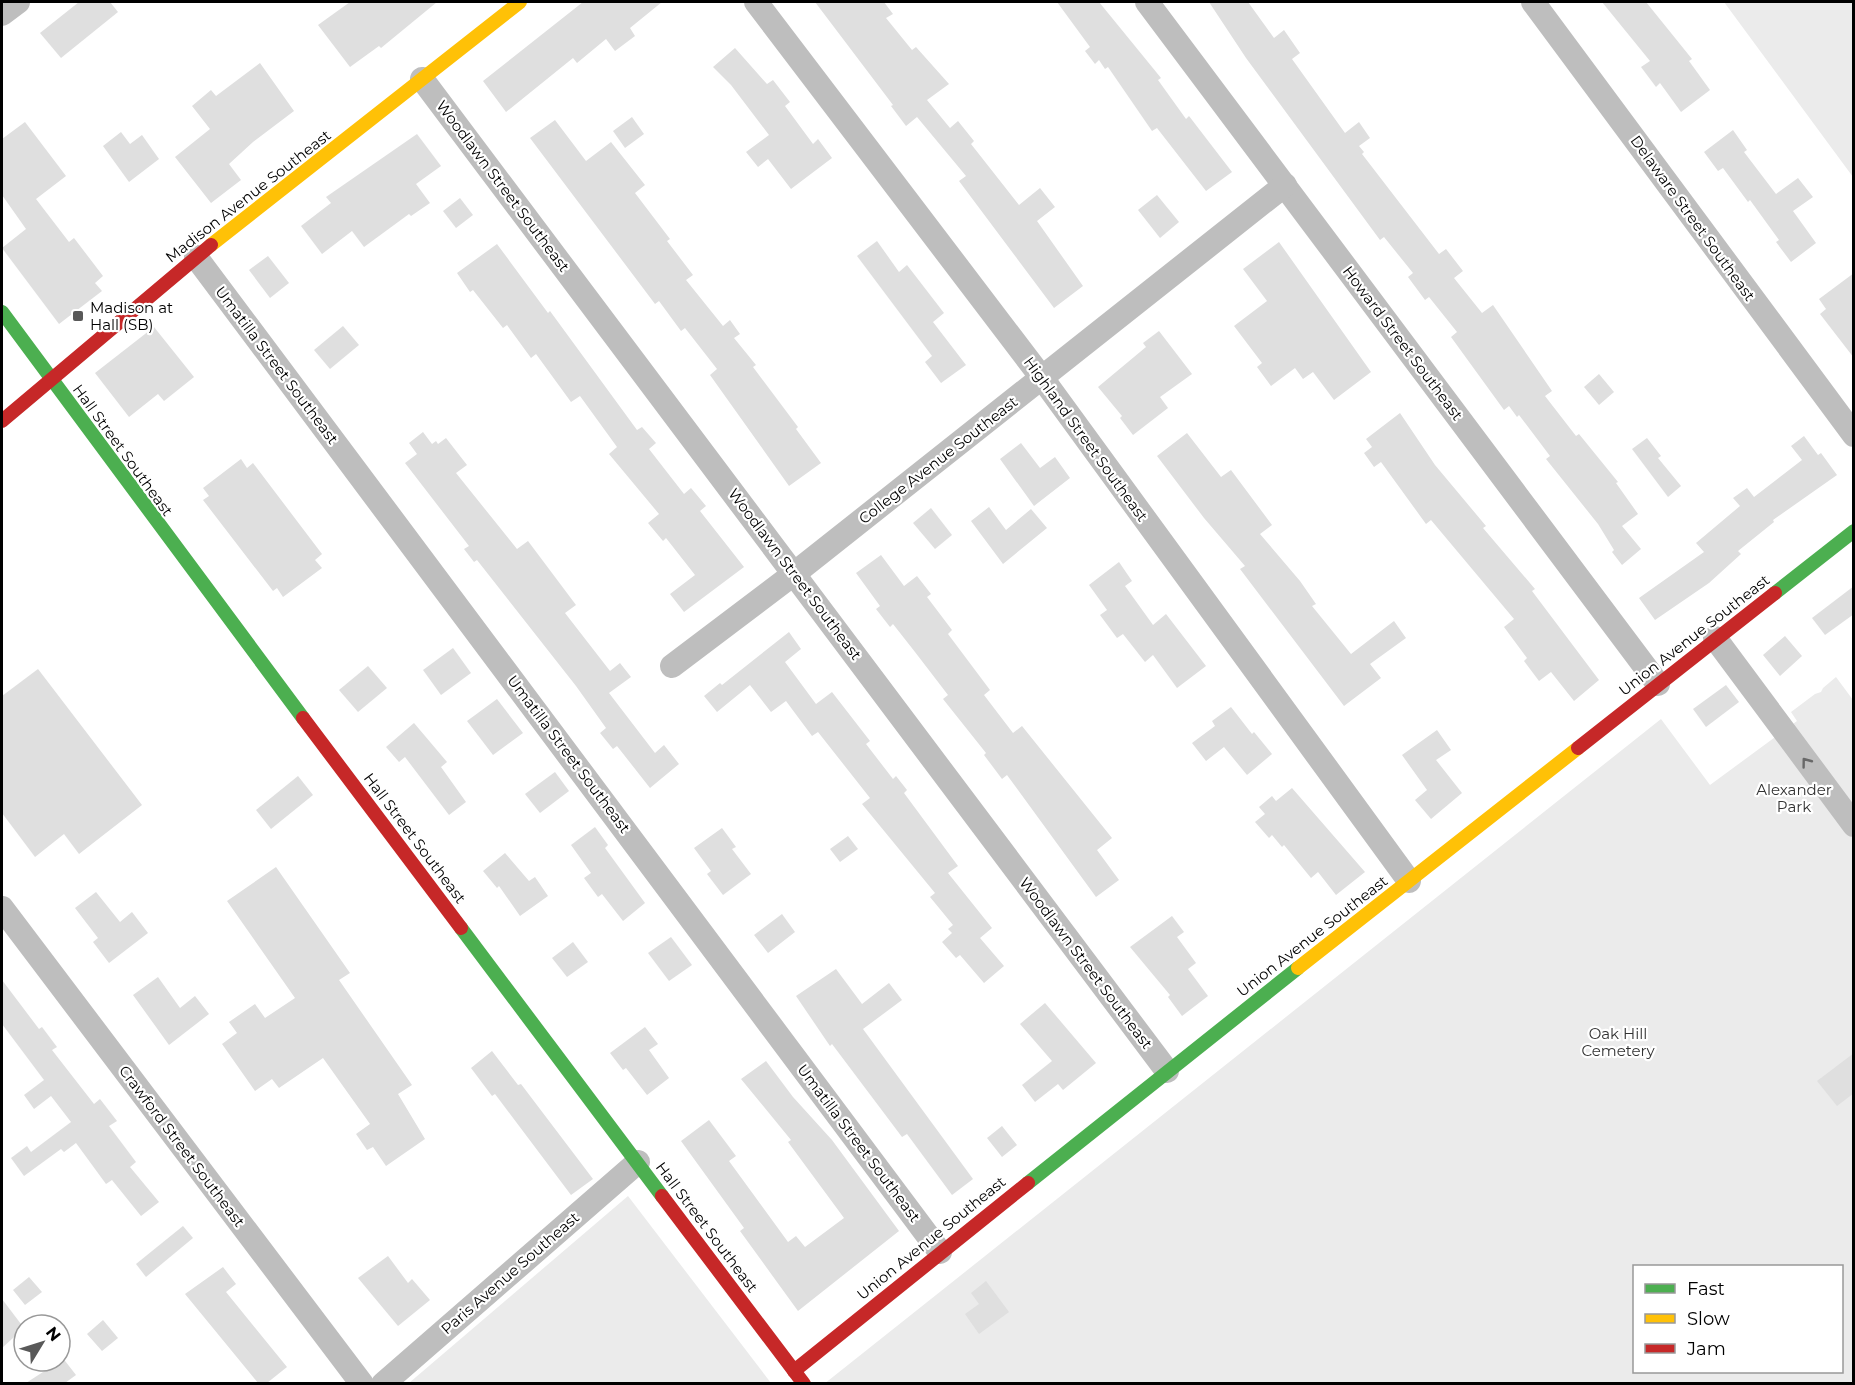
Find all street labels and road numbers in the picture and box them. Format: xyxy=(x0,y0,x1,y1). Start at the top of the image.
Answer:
street label: Woodlawn Street Southeast xyxy=(432,96,574,276)
street label: Madison Avenue Southeast xyxy=(161,125,335,267)
street label: Delaware Street Southeast xyxy=(1627,131,1759,305)
street label: Howard Street Southeast xyxy=(1339,262,1467,424)
street label: Umatilla Street Southeast xyxy=(211,282,343,448)
street label: Highland Street Southeast xyxy=(1020,353,1152,525)
street label: Hall Street Southeast xyxy=(69,380,177,520)
street label: College Avenue Southeast xyxy=(855,392,1021,528)
street label: Woodlawn Street Southeast xyxy=(724,484,866,664)
street label: Union Avenue Southeast xyxy=(1615,570,1773,700)
street label: Umatilla Street Southeast xyxy=(503,671,635,837)
street label: Hall Street Southeast xyxy=(360,769,470,907)
street label: Union Avenue Southeast xyxy=(1233,871,1391,1001)
street label: Woodlawn Street Southeast xyxy=(1015,873,1157,1053)
street label: Umatilla Street Southeast xyxy=(793,1060,925,1226)
street label: Crawford Street Southeast xyxy=(115,1061,249,1231)
street label: Hall Street Southeast xyxy=(652,1158,762,1296)
street label: Union Avenue Southeast xyxy=(853,1172,1009,1304)
street label: Paris Avenue Southeast xyxy=(437,1208,583,1338)

